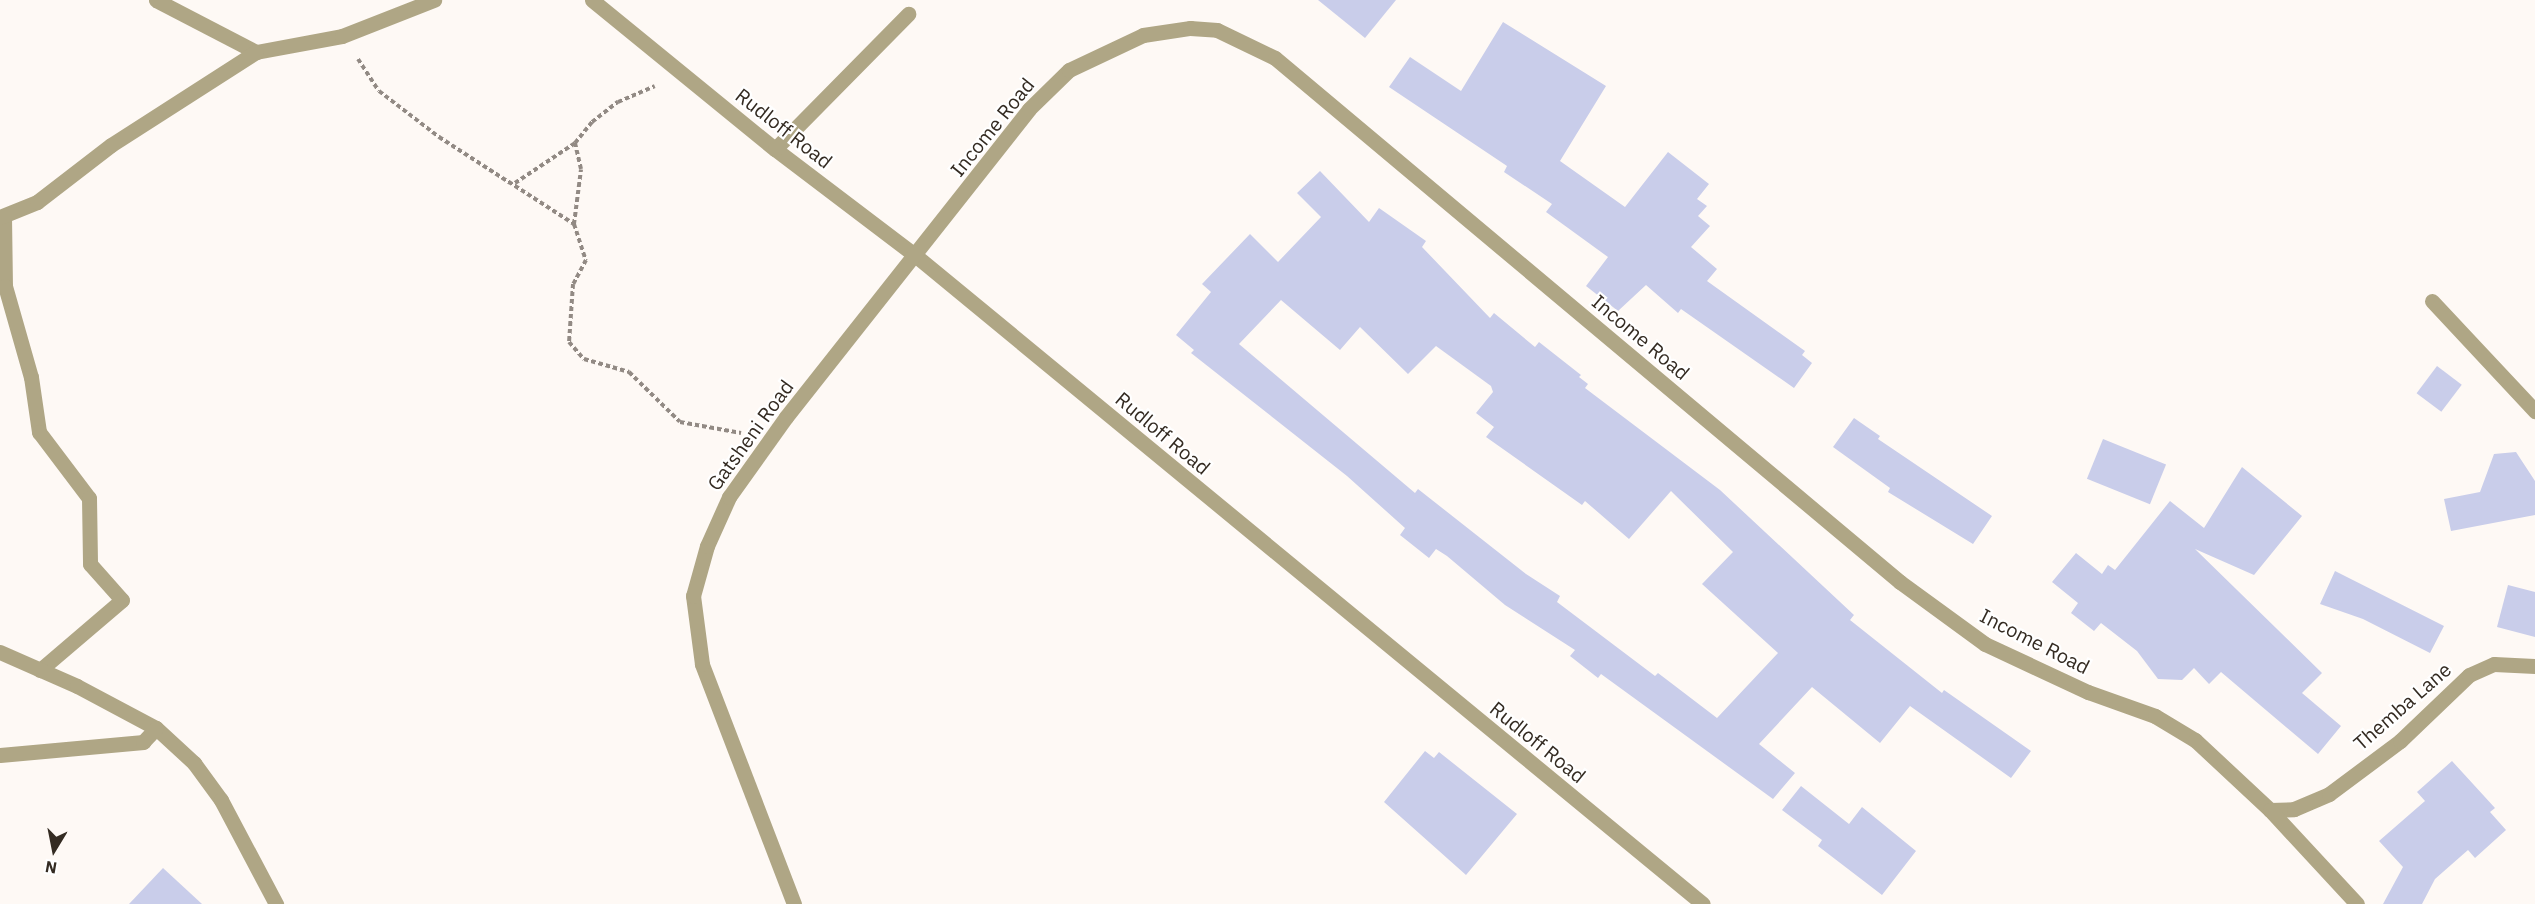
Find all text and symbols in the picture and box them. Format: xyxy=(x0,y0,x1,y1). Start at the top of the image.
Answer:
street label: Income Road xyxy=(945,73,1039,181)
street label: Rudloff Road xyxy=(731,83,837,173)
street label: Income Road xyxy=(1587,289,1695,385)
street label: Gatsheni Road xyxy=(702,375,798,495)
street label: Rudloff Road xyxy=(1111,387,1215,479)
street label: Income Road xyxy=(1976,603,2094,679)
street label: Themba Lane xyxy=(2348,657,2456,755)
street label: Rudloff Road xyxy=(1485,696,1591,788)
north arrow xyxy=(24,820,84,880)
text: N xyxy=(43,857,58,879)

